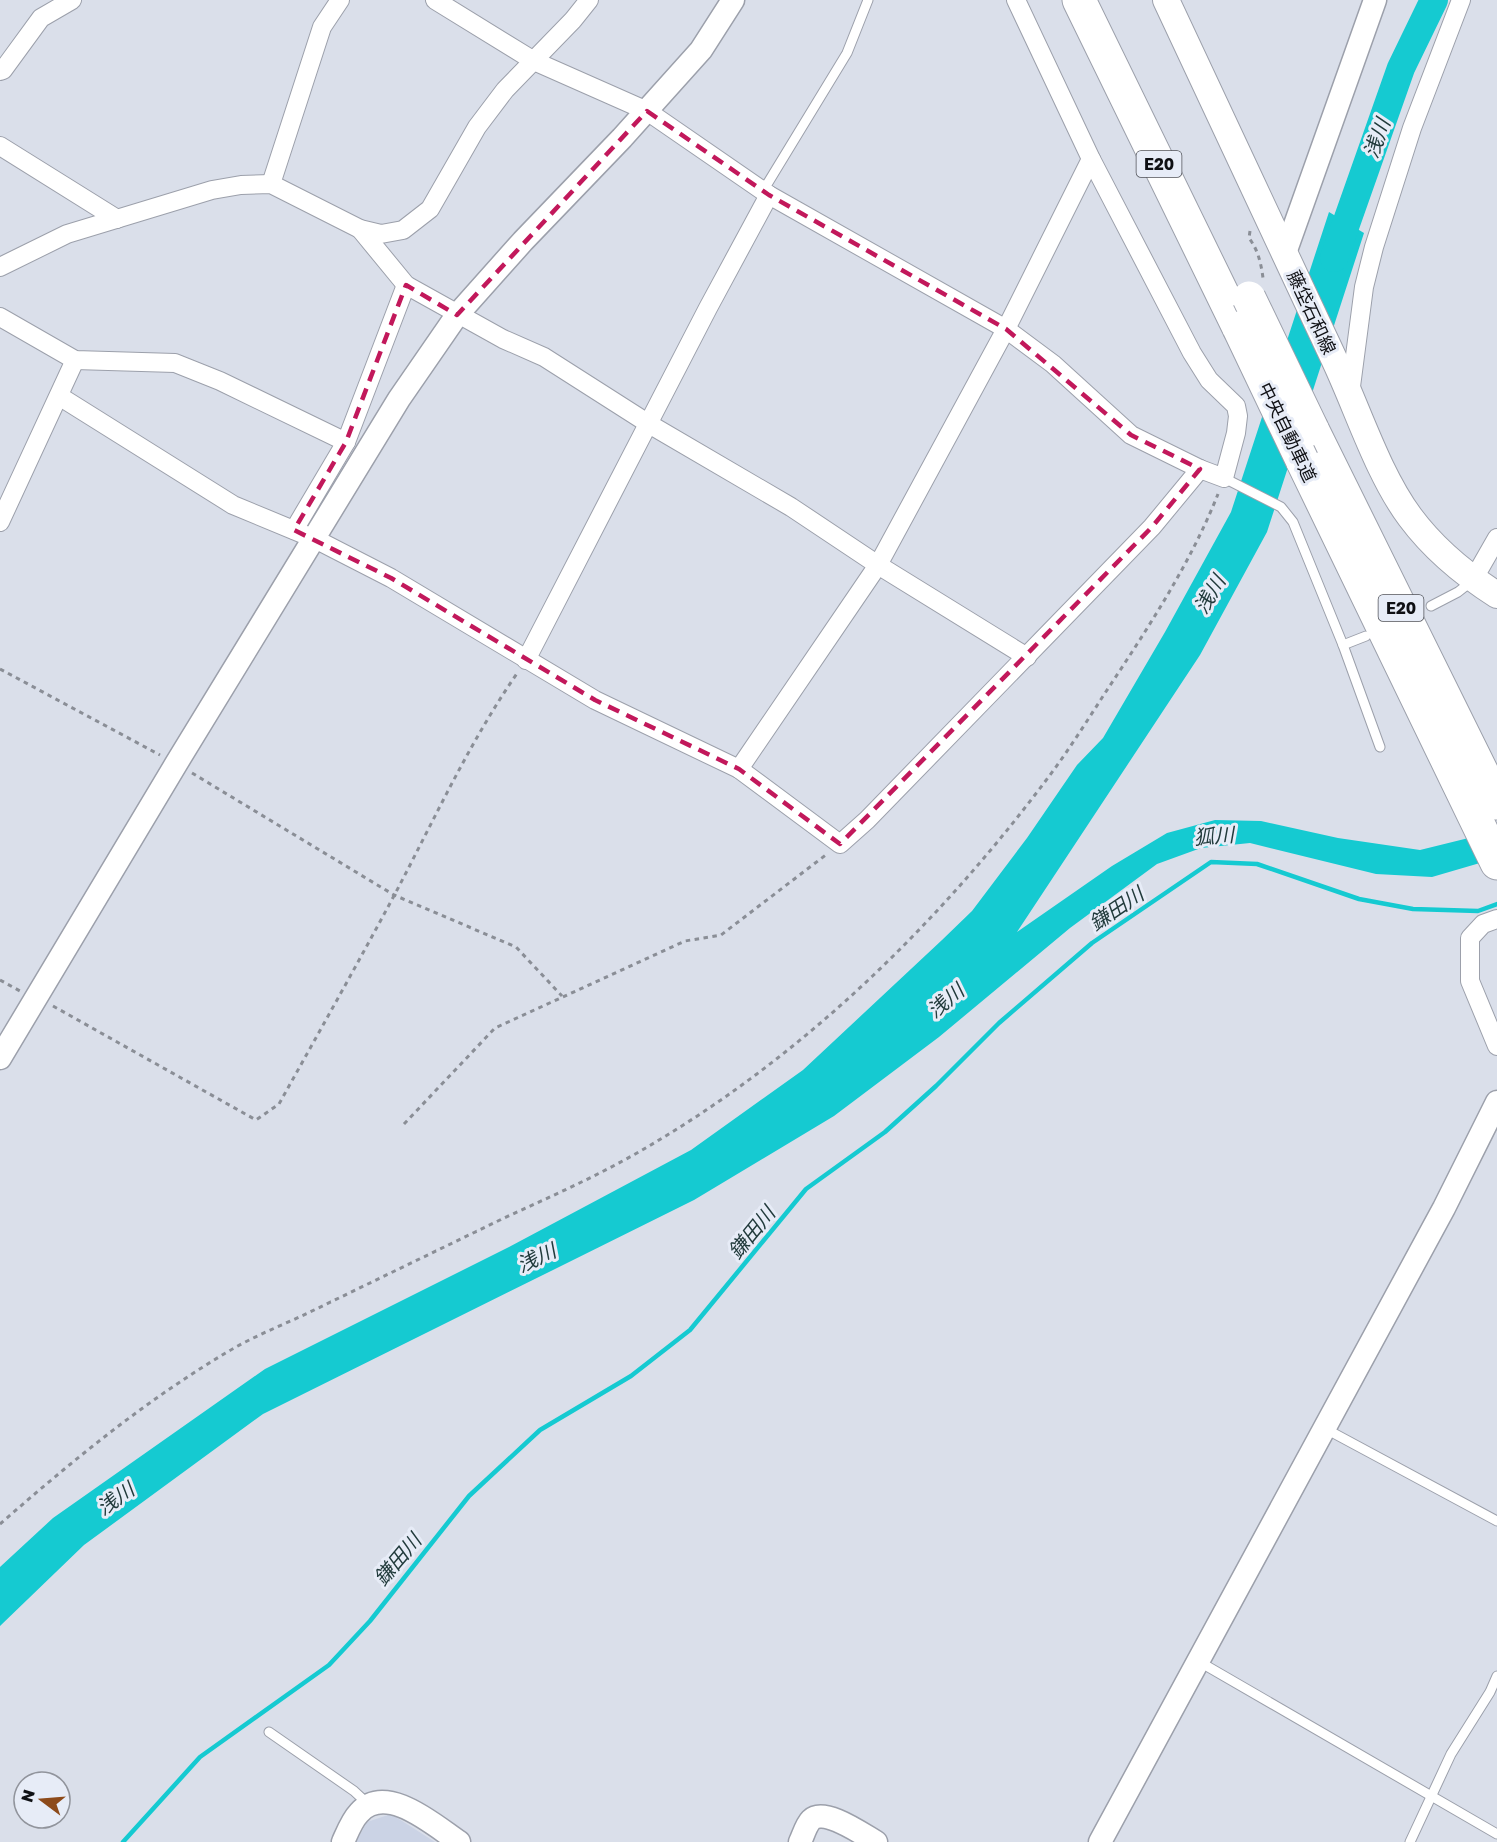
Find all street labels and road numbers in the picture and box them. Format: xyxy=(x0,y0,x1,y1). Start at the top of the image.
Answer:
road number: E20 xyxy=(1136,151,1182,177)
street label: 藤垈石和線 xyxy=(1283,267,1341,357)
street label: 中央自動車道 xyxy=(1254,379,1322,485)
road number: E20 xyxy=(1378,595,1424,621)

